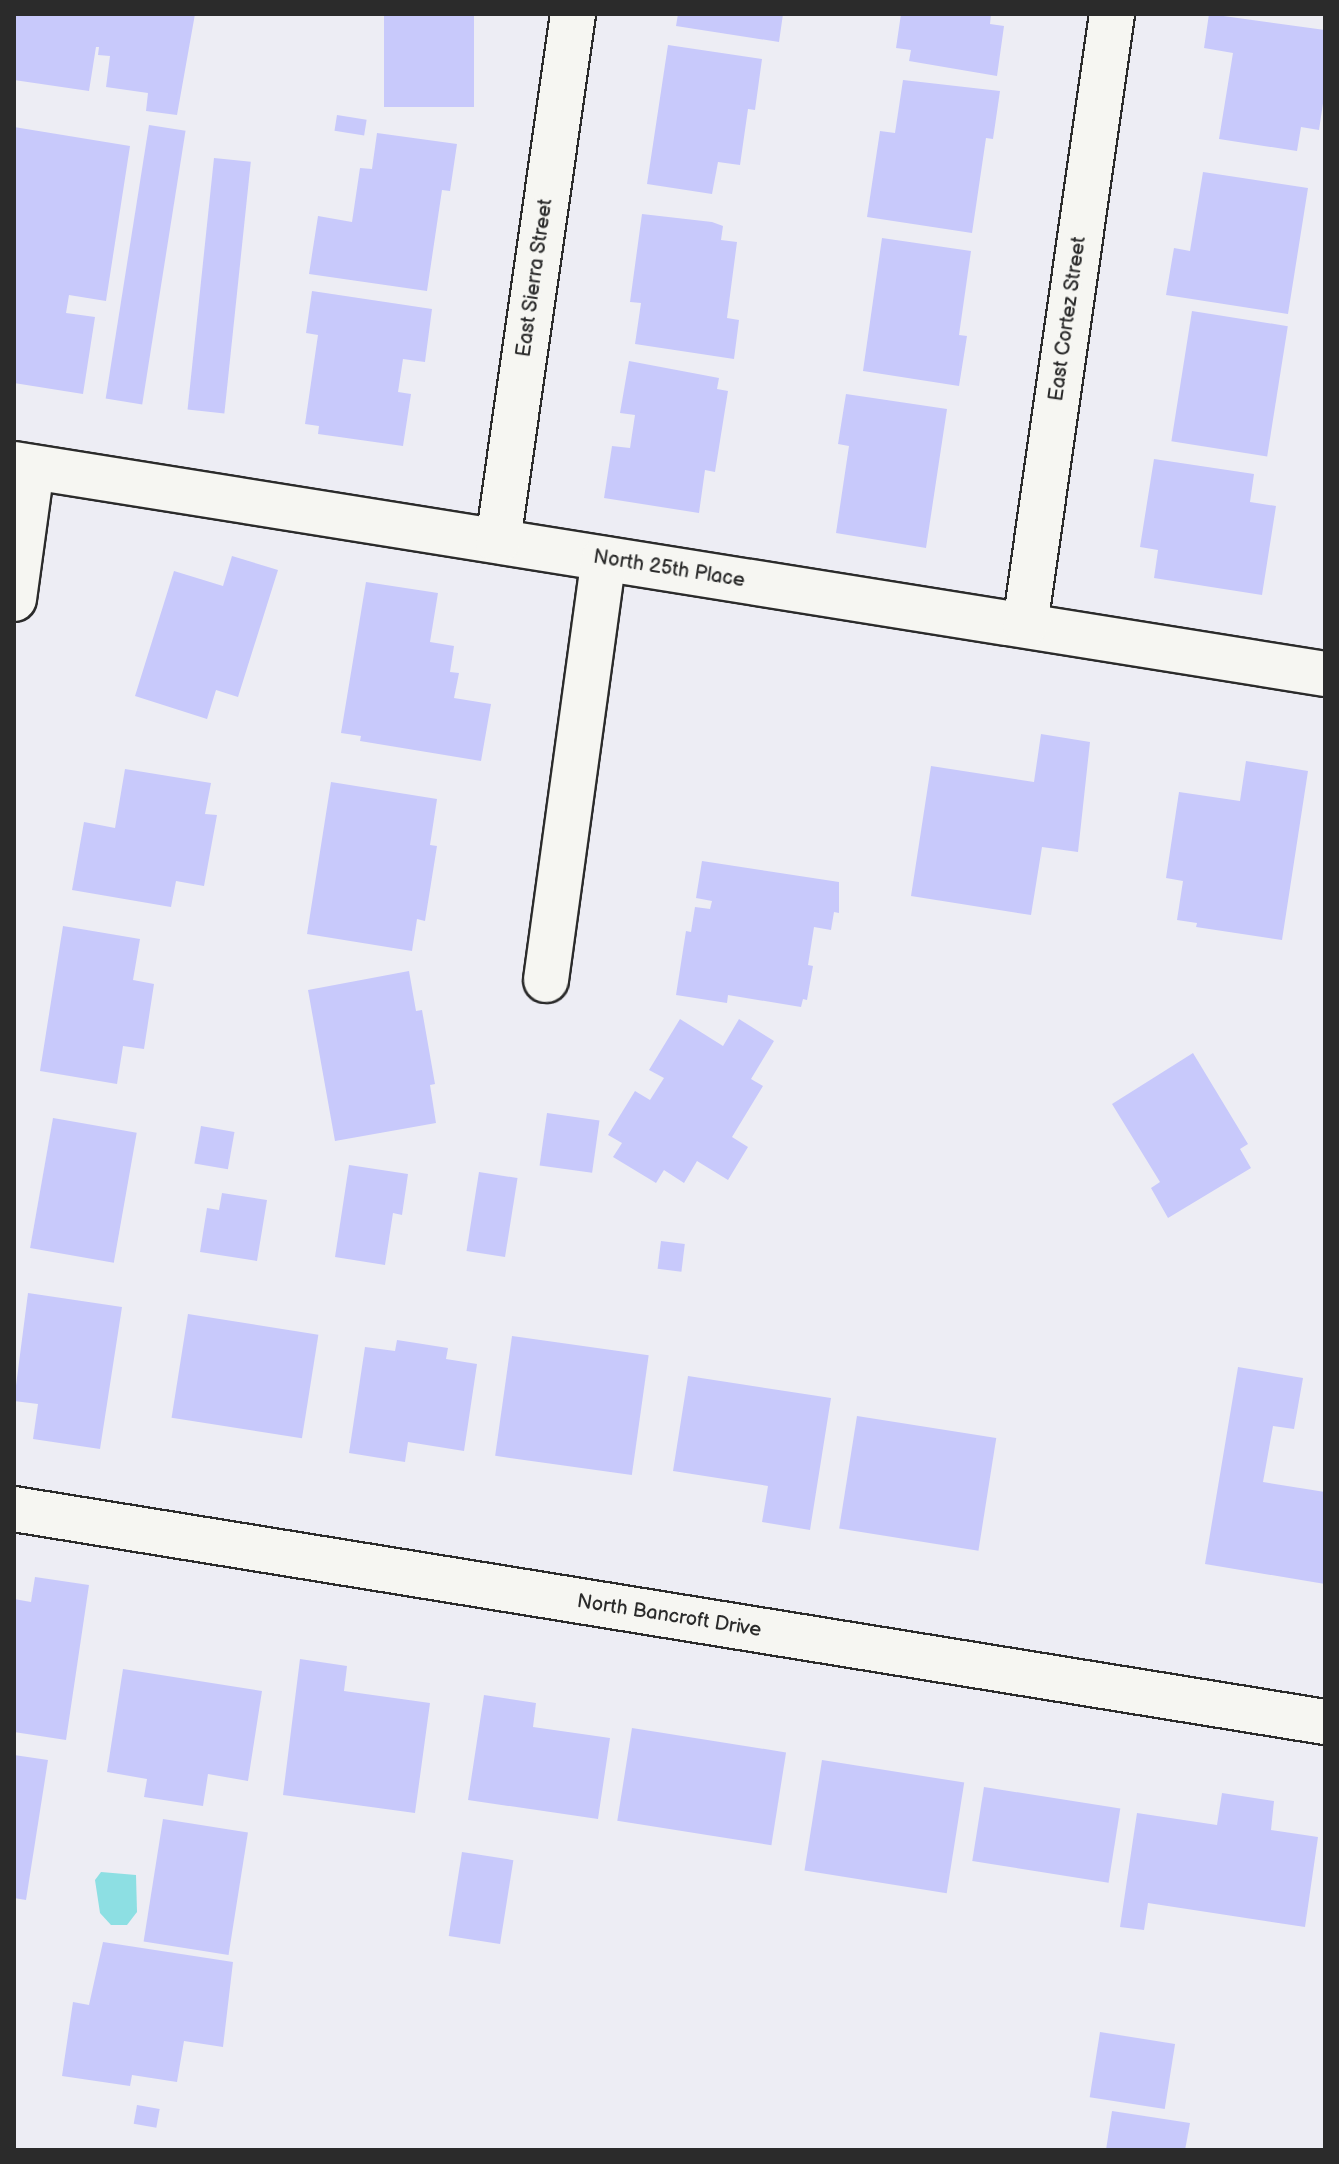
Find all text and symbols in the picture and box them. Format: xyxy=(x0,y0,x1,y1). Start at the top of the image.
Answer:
street label: East Sierra Street xyxy=(512,197,558,359)
street label: East Cortez Street xyxy=(1045,235,1091,403)
street label: North 25th Place xyxy=(592,545,746,593)
street label: North Bancroft Drive xyxy=(575,1590,763,1642)

